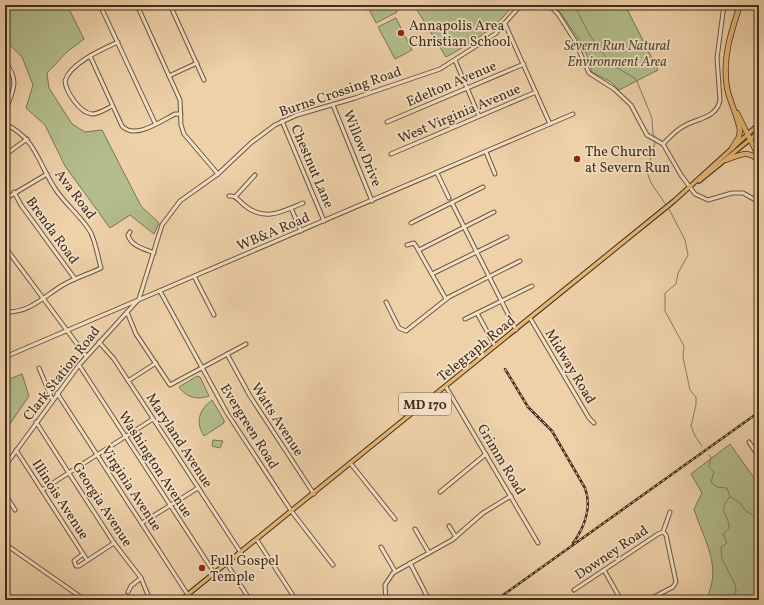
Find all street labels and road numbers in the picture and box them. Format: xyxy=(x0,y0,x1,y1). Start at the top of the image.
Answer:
street label: Edelton Avenue xyxy=(404,57,500,112)
street label: Burns Crossing Road xyxy=(277,63,404,122)
street label: West Virginia Avenue xyxy=(395,80,524,149)
street label: Willow Drive xyxy=(338,107,386,190)
street label: Chestnut Lane xyxy=(286,122,338,211)
street label: Ava Road xyxy=(50,166,100,224)
street label: Brenda Road xyxy=(21,193,83,268)
street label: WB&A Road xyxy=(234,208,313,256)
street label: Telegraph Road xyxy=(434,312,520,387)
street label: Clark Station Road xyxy=(19,323,105,425)
street label: Midway Road xyxy=(540,326,600,408)
street label: Watts Avenue xyxy=(246,379,308,461)
street label: Evergreen Road xyxy=(215,381,283,473)
street label: Maryland Avenue xyxy=(141,390,217,492)
road number: MD 170 xyxy=(399,393,451,415)
street label: Washington Avenue xyxy=(113,408,196,522)
street label: Grimm Road xyxy=(472,421,529,499)
street label: Virginia Avenue xyxy=(96,442,166,536)
street label: Illinois Avenue xyxy=(27,456,93,544)
street label: Georgia Avenue xyxy=(67,459,136,551)
street label: Downey Road xyxy=(571,522,652,585)

